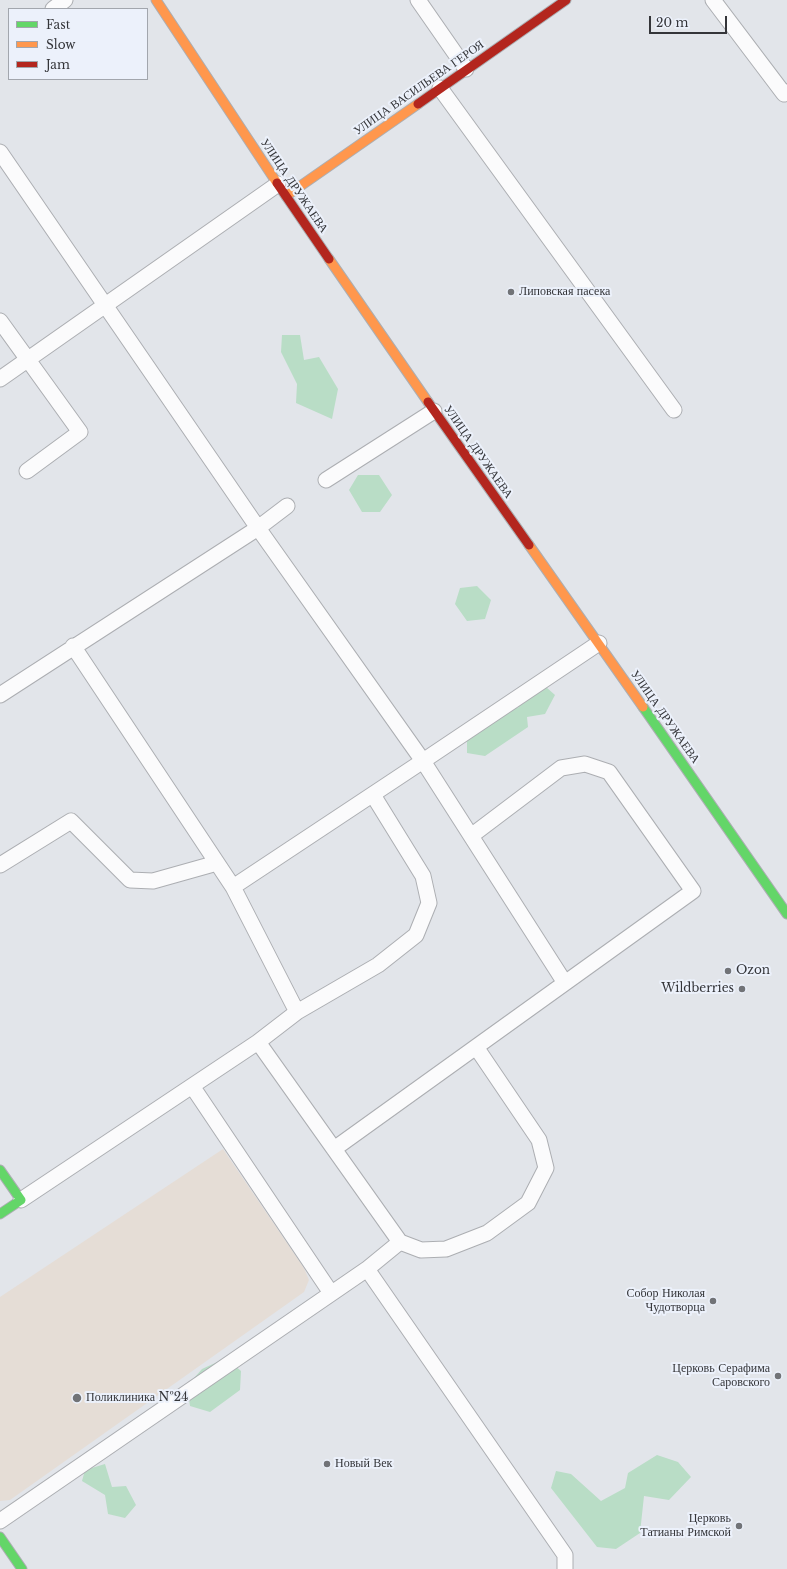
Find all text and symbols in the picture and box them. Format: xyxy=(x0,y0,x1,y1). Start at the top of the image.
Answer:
legend xyxy=(8,8,148,80)
scale bar xyxy=(651,8,729,34)
text: 20 m xyxy=(656,15,688,30)
text: Fast xyxy=(46,17,70,32)
text: Slow xyxy=(46,37,75,52)
street label: УЛИЦА ВАСИЛЬЕВА ГЕРОЯ xyxy=(351,38,487,138)
text: Jam xyxy=(46,57,70,72)
street label: УЛИЦА ДРУЖАЕВА xyxy=(257,136,331,236)
place label: Липовская пасека xyxy=(519,285,610,299)
marker: Липовская пасека xyxy=(506,287,516,297)
street label: УЛИЦА ДРУЖАЕВА xyxy=(440,403,516,501)
street label: УЛИЦА ДРУЖАЕВА xyxy=(627,668,703,766)
place label: Ozon xyxy=(736,964,770,978)
marker: Ozon xyxy=(723,966,733,976)
place label: Wildberries xyxy=(661,982,734,996)
marker: Wildberries xyxy=(737,984,747,994)
place label: Собор Николая Чудотворца xyxy=(626,1287,705,1315)
marker: Собор Николая Чудотворца xyxy=(708,1296,718,1306)
place label: Церковь Серафима Саровского xyxy=(672,1362,770,1390)
marker: Церковь Серафима Саровского xyxy=(773,1371,783,1381)
place label: Поликлиника №24 xyxy=(86,1391,188,1405)
marker: Поликлиника №24 xyxy=(71,1392,83,1404)
place label: Новый Век xyxy=(335,1457,392,1471)
marker: Новый Век xyxy=(322,1459,332,1469)
place label: Церковь Татианы Римской xyxy=(640,1512,731,1540)
marker: Церковь Татианы Римской xyxy=(734,1521,744,1531)

